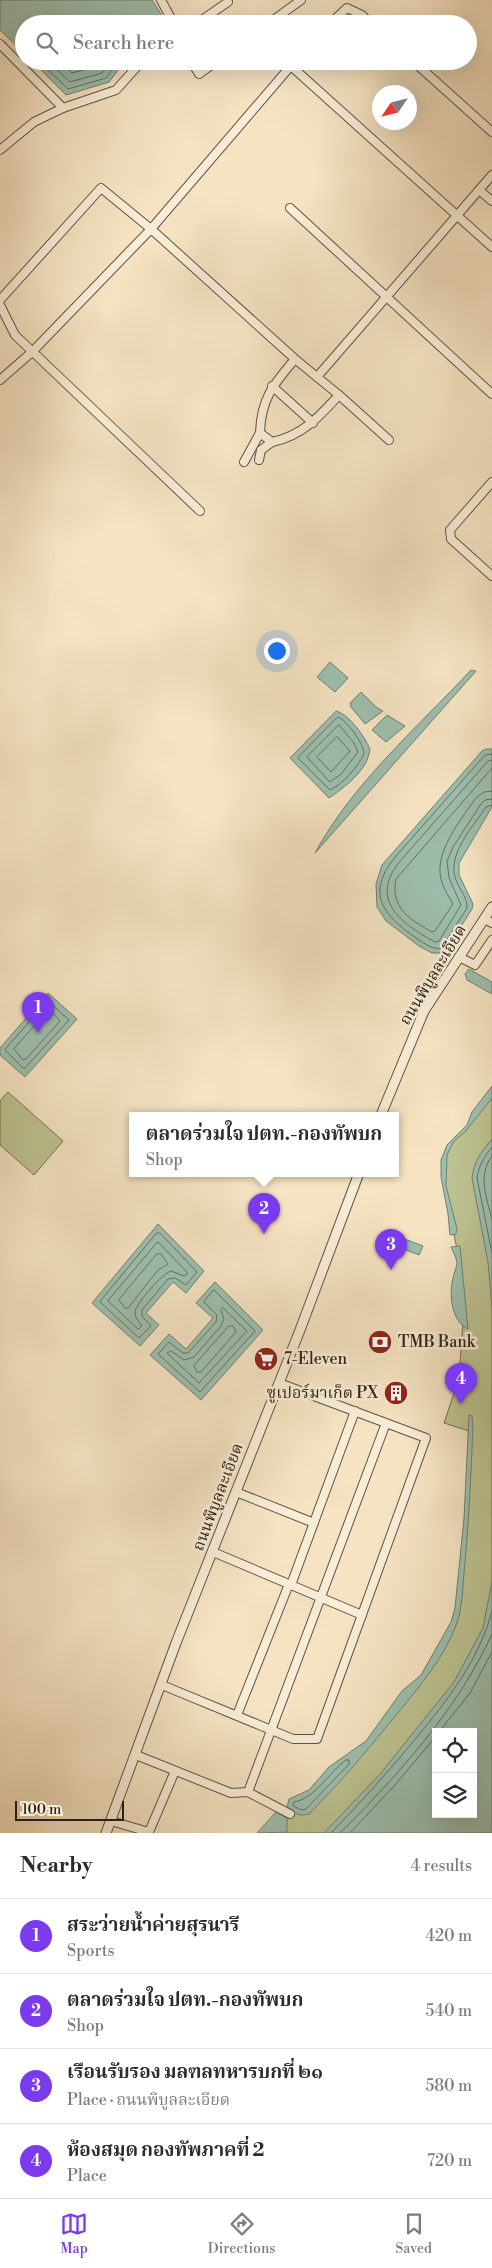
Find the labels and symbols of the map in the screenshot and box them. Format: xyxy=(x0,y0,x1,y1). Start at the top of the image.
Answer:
north arrow xyxy=(372,85,417,130)
your location xyxy=(264,638,290,664)
street label: ถนนพิบูลละเอียด xyxy=(395,921,471,1029)
pin: 1 xyxy=(22,992,54,1033)
pin: 2 xyxy=(248,1193,280,1234)
pin: 3 xyxy=(375,1229,407,1270)
bank icon: TMB Bank xyxy=(367,1329,393,1355)
place label: TMB Bank xyxy=(398,1332,477,1352)
supermarket icon: 7-Eleven xyxy=(253,1346,279,1372)
place label: 7-Eleven xyxy=(284,1349,347,1369)
pin: 4 xyxy=(445,1363,477,1404)
building icon: ซูเปอร์มาเก็ต PX xyxy=(383,1380,409,1406)
place label: ซูเปอร์มาเก็ต PX xyxy=(267,1383,379,1403)
street label: ถนนพิบูลละเอียด xyxy=(188,1440,248,1554)
scale bar xyxy=(15,1798,124,1821)

